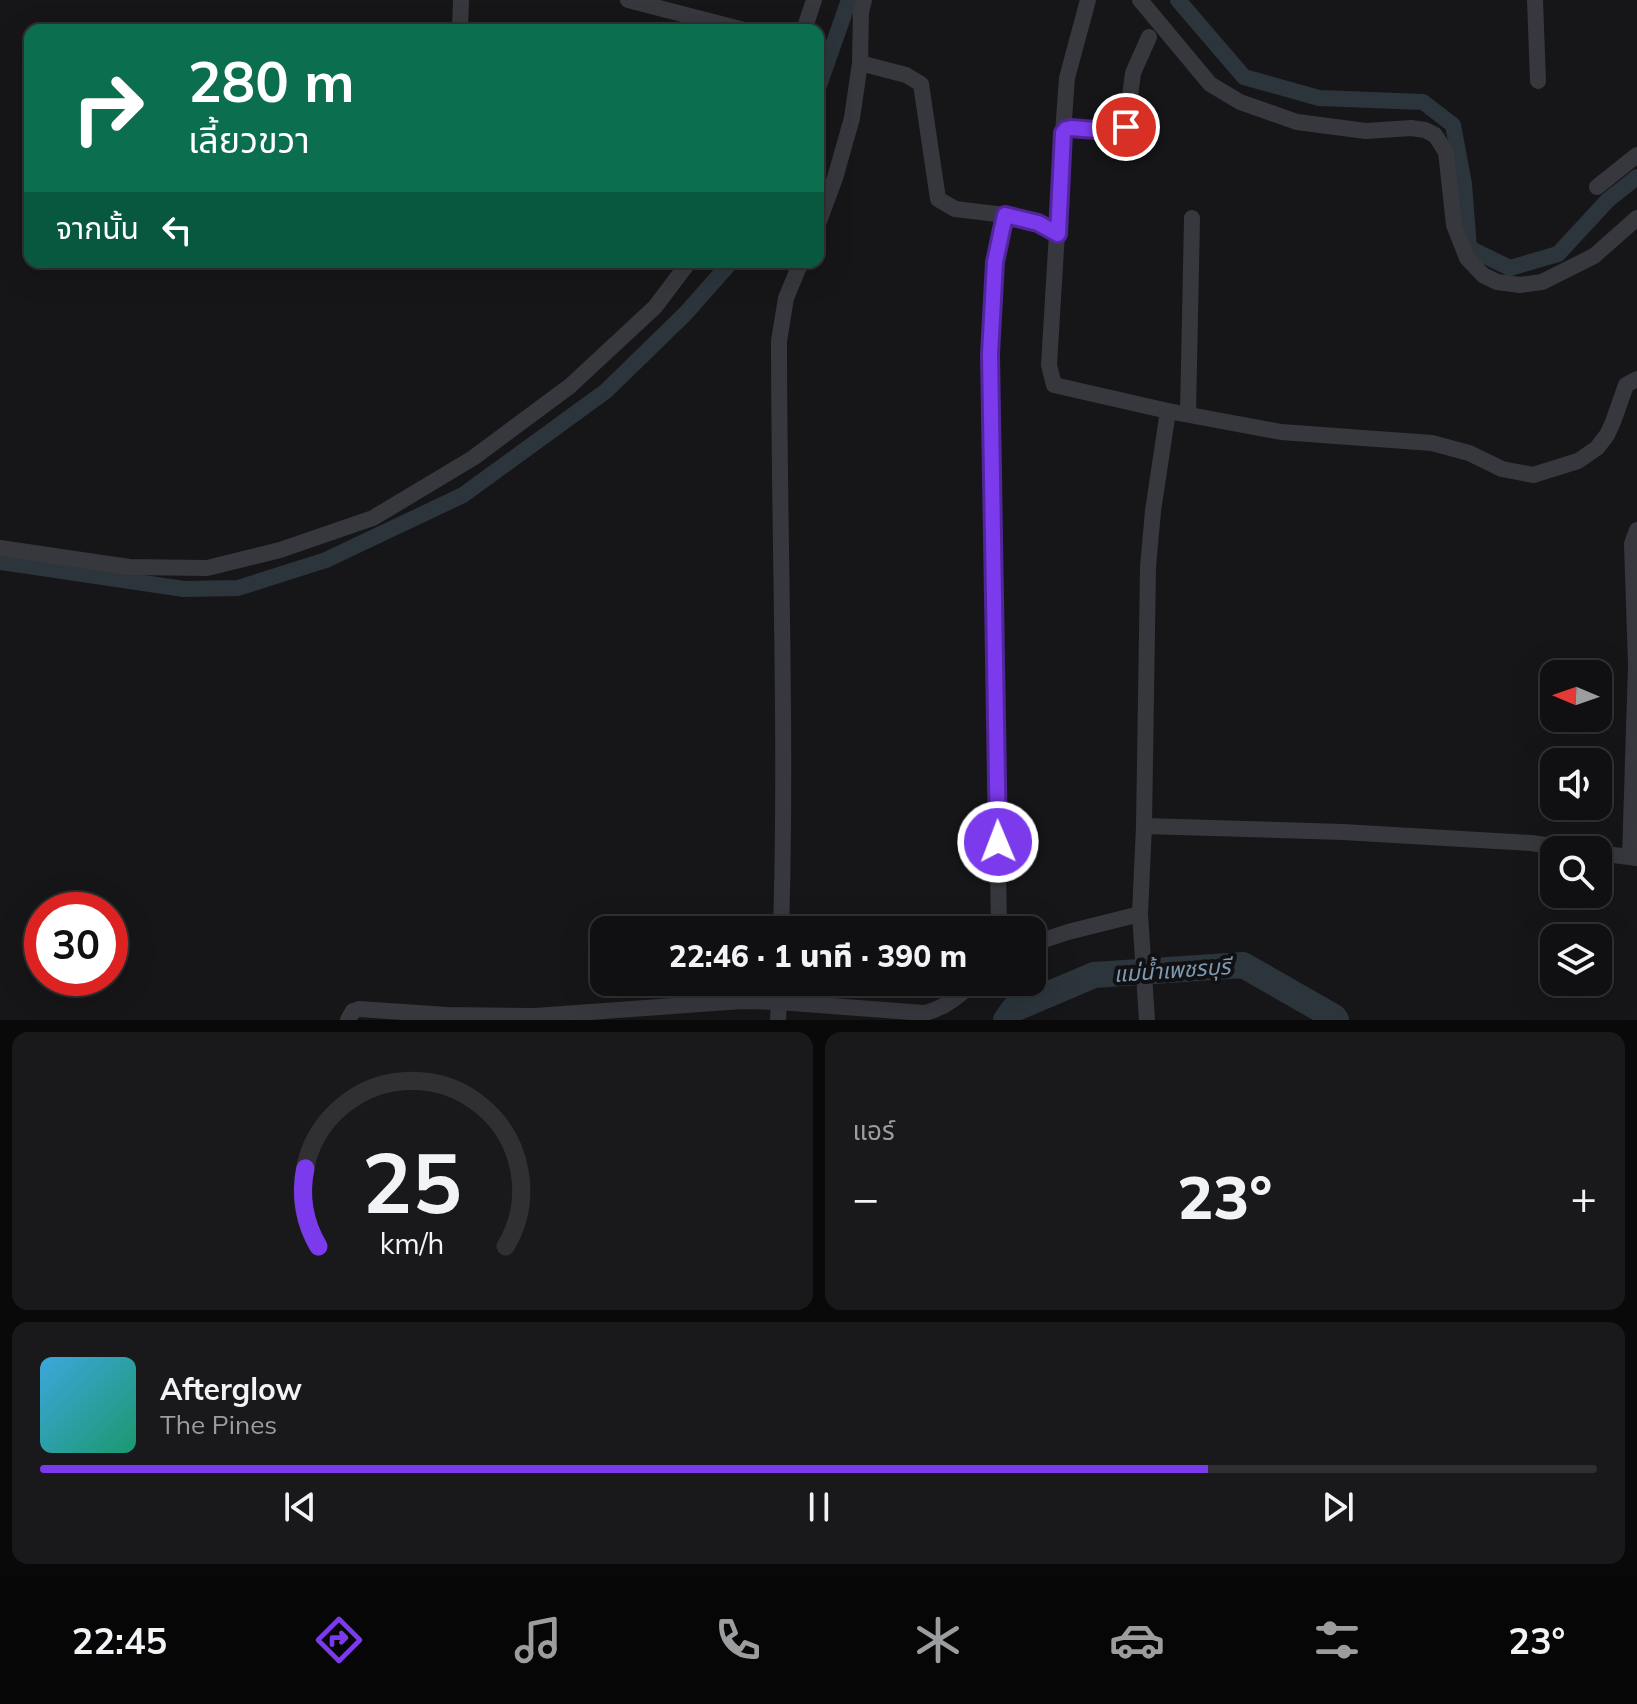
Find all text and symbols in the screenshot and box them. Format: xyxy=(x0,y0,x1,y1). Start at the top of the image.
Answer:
text: 280 m xyxy=(188,46,355,116)
icon: right xyxy=(56,56,160,160)
pin xyxy=(1092,93,1160,161)
icon: arrive xyxy=(1104,105,1148,149)
text: เลี้ยวขวา xyxy=(188,117,310,162)
icon: left xyxy=(155,208,199,252)
text: จากนั้น xyxy=(56,209,139,247)
north arrow xyxy=(1540,660,1612,732)
map controls xyxy=(1540,660,1612,996)
button: sound xyxy=(1540,748,1612,820)
position arrow xyxy=(956,800,1040,884)
button: search xyxy=(1540,836,1612,908)
speed limit sign: 30 xyxy=(24,892,128,996)
button: layers xyxy=(1540,924,1612,996)
text: 22:46 · 1 นาที · 390 m xyxy=(669,937,967,975)
water label: แม่น้ำเพชรบุรี xyxy=(1113,951,1235,988)
text: แอร์ xyxy=(853,1114,895,1147)
text: 25 xyxy=(362,1129,462,1234)
text: 23° xyxy=(1177,1159,1272,1234)
text: − xyxy=(853,1170,879,1225)
text: + xyxy=(1571,1170,1597,1225)
text: km/h xyxy=(380,1225,445,1261)
text: Afterglow xyxy=(160,1370,302,1408)
text: The Pines xyxy=(160,1408,277,1441)
icon: previous xyxy=(278,1485,322,1529)
icon: pause xyxy=(797,1485,841,1529)
icon: next xyxy=(1316,1485,1360,1529)
icon: directions xyxy=(311,1612,367,1668)
icon: music xyxy=(510,1612,566,1668)
icon: phone xyxy=(710,1612,766,1668)
icon: climate xyxy=(910,1612,966,1668)
icon: car xyxy=(1109,1612,1165,1668)
icon: filters xyxy=(1309,1612,1365,1668)
text: 22:45 xyxy=(72,1618,167,1663)
text: 23° xyxy=(1508,1618,1565,1663)

